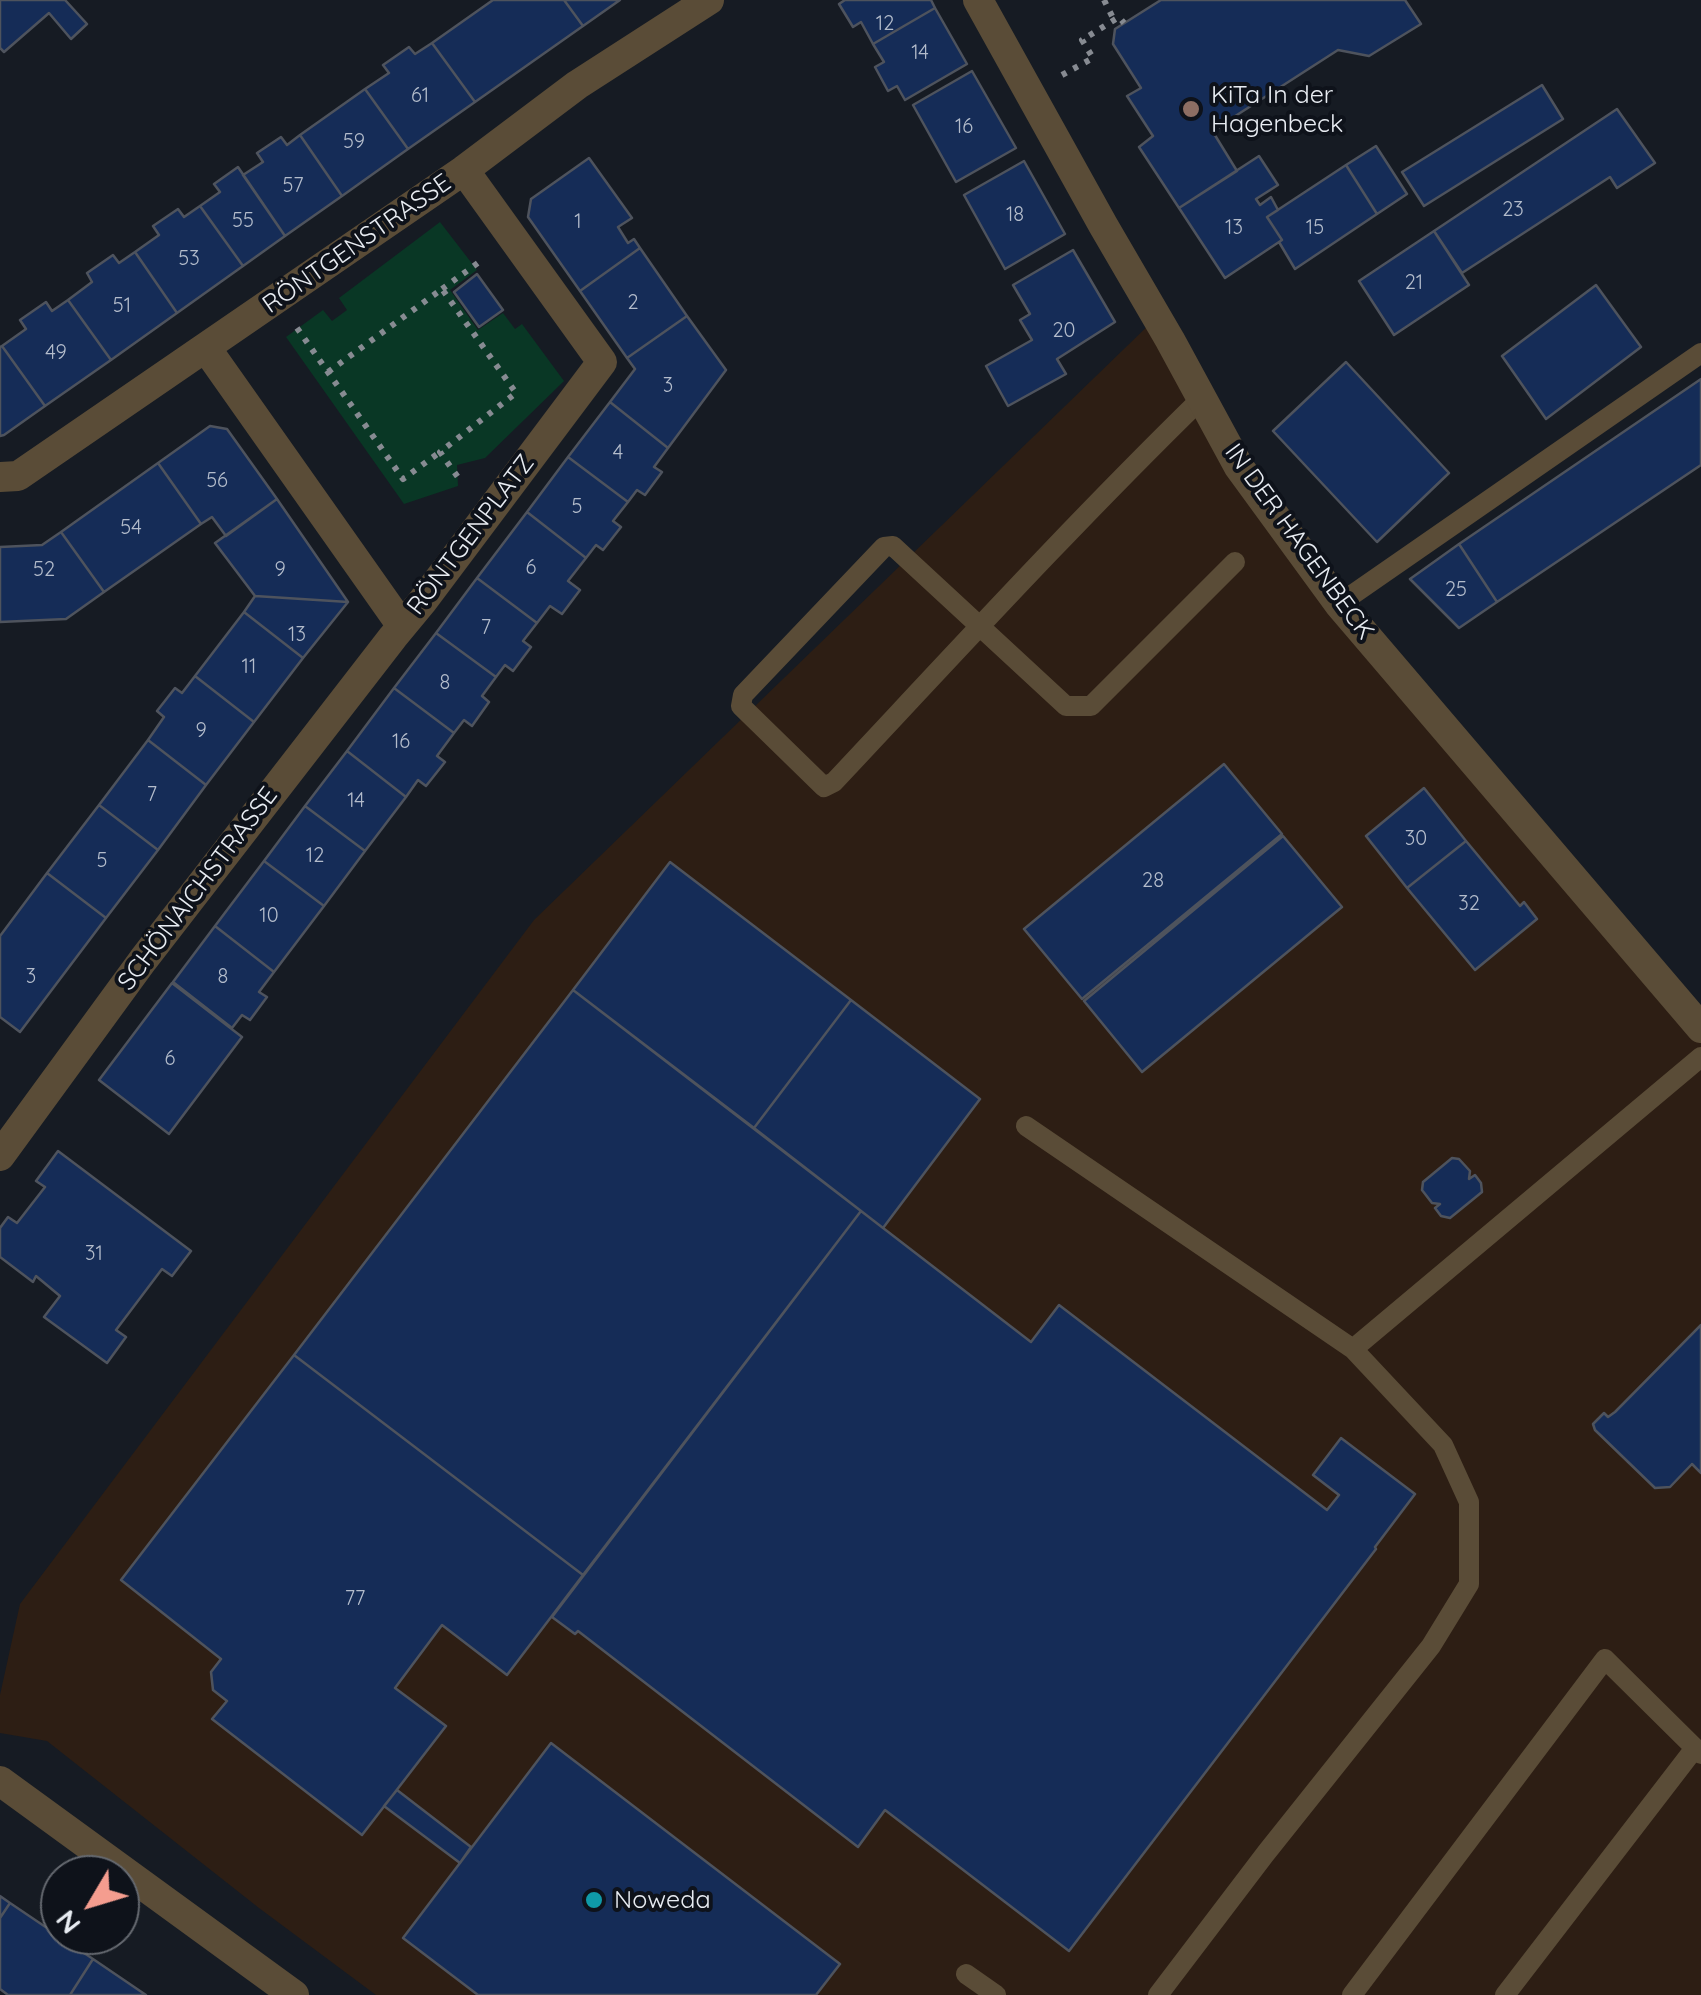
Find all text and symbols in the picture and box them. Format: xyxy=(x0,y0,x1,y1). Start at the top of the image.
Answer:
house number: 12 xyxy=(876,12,894,36)
house number: 14 xyxy=(911,41,929,65)
place label: KiTa In der Hagenbeck xyxy=(1211,80,1343,139)
house number: 61 xyxy=(411,84,429,108)
marker: KiTa In der Hagenbeck xyxy=(1180,98,1202,120)
house number: 16 xyxy=(955,115,973,139)
house number: 59 xyxy=(343,130,365,154)
street label: RÖNTGENSTRASSE xyxy=(257,168,457,320)
house number: 57 xyxy=(282,174,304,198)
house number: 23 xyxy=(1502,198,1524,222)
house number: 18 xyxy=(1006,203,1024,227)
house number: 55 xyxy=(232,209,254,233)
house number: 1 xyxy=(574,210,582,234)
house number: 13 xyxy=(1225,216,1243,240)
house number: 15 xyxy=(1306,216,1324,240)
house number: 53 xyxy=(178,247,200,271)
house number: 21 xyxy=(1405,271,1423,295)
house number: 2 xyxy=(627,291,639,315)
house number: 51 xyxy=(113,294,131,318)
house number: 20 xyxy=(1053,319,1075,343)
house number: 49 xyxy=(45,341,67,365)
house number: 3 xyxy=(663,374,673,398)
street label: IN DER HAGENBECK xyxy=(1218,438,1380,646)
house number: 4 xyxy=(613,441,623,465)
street label: RÖNTGENPLATZ xyxy=(401,449,541,621)
house number: 56 xyxy=(206,469,228,493)
house number: 5 xyxy=(572,495,582,519)
house number: 54 xyxy=(120,516,142,540)
house number: 6 xyxy=(526,556,536,580)
house number: 52 xyxy=(33,558,55,582)
house number: 9 xyxy=(274,558,286,582)
house number: 25 xyxy=(1445,578,1467,602)
house number: 7 xyxy=(481,616,491,640)
house number: 13 xyxy=(288,623,306,647)
house number: 11 xyxy=(242,655,256,679)
house number: 8 xyxy=(440,671,450,695)
house number: 9 xyxy=(195,719,207,743)
house number: 16 xyxy=(392,730,410,754)
street label: SCHÖNAICHSTRASSE xyxy=(112,781,284,997)
house number: 7 xyxy=(147,783,157,807)
house number: 14 xyxy=(347,789,365,813)
house number: 30 xyxy=(1405,827,1427,851)
house number: 12 xyxy=(306,844,324,868)
house number: 5 xyxy=(97,849,107,873)
house number: 28 xyxy=(1142,869,1164,893)
house number: 32 xyxy=(1458,892,1480,916)
house number: 10 xyxy=(259,904,279,928)
house number: 3 xyxy=(26,965,36,989)
house number: 8 xyxy=(218,965,228,989)
house number: 6 xyxy=(165,1047,175,1071)
house number: 31 xyxy=(85,1242,103,1266)
house number: 77 xyxy=(345,1587,365,1611)
north arrow xyxy=(40,1855,140,1955)
place label: Noweda xyxy=(614,1885,711,1915)
marker: Noweda xyxy=(583,1889,605,1911)
text: N xyxy=(47,1904,88,1941)

